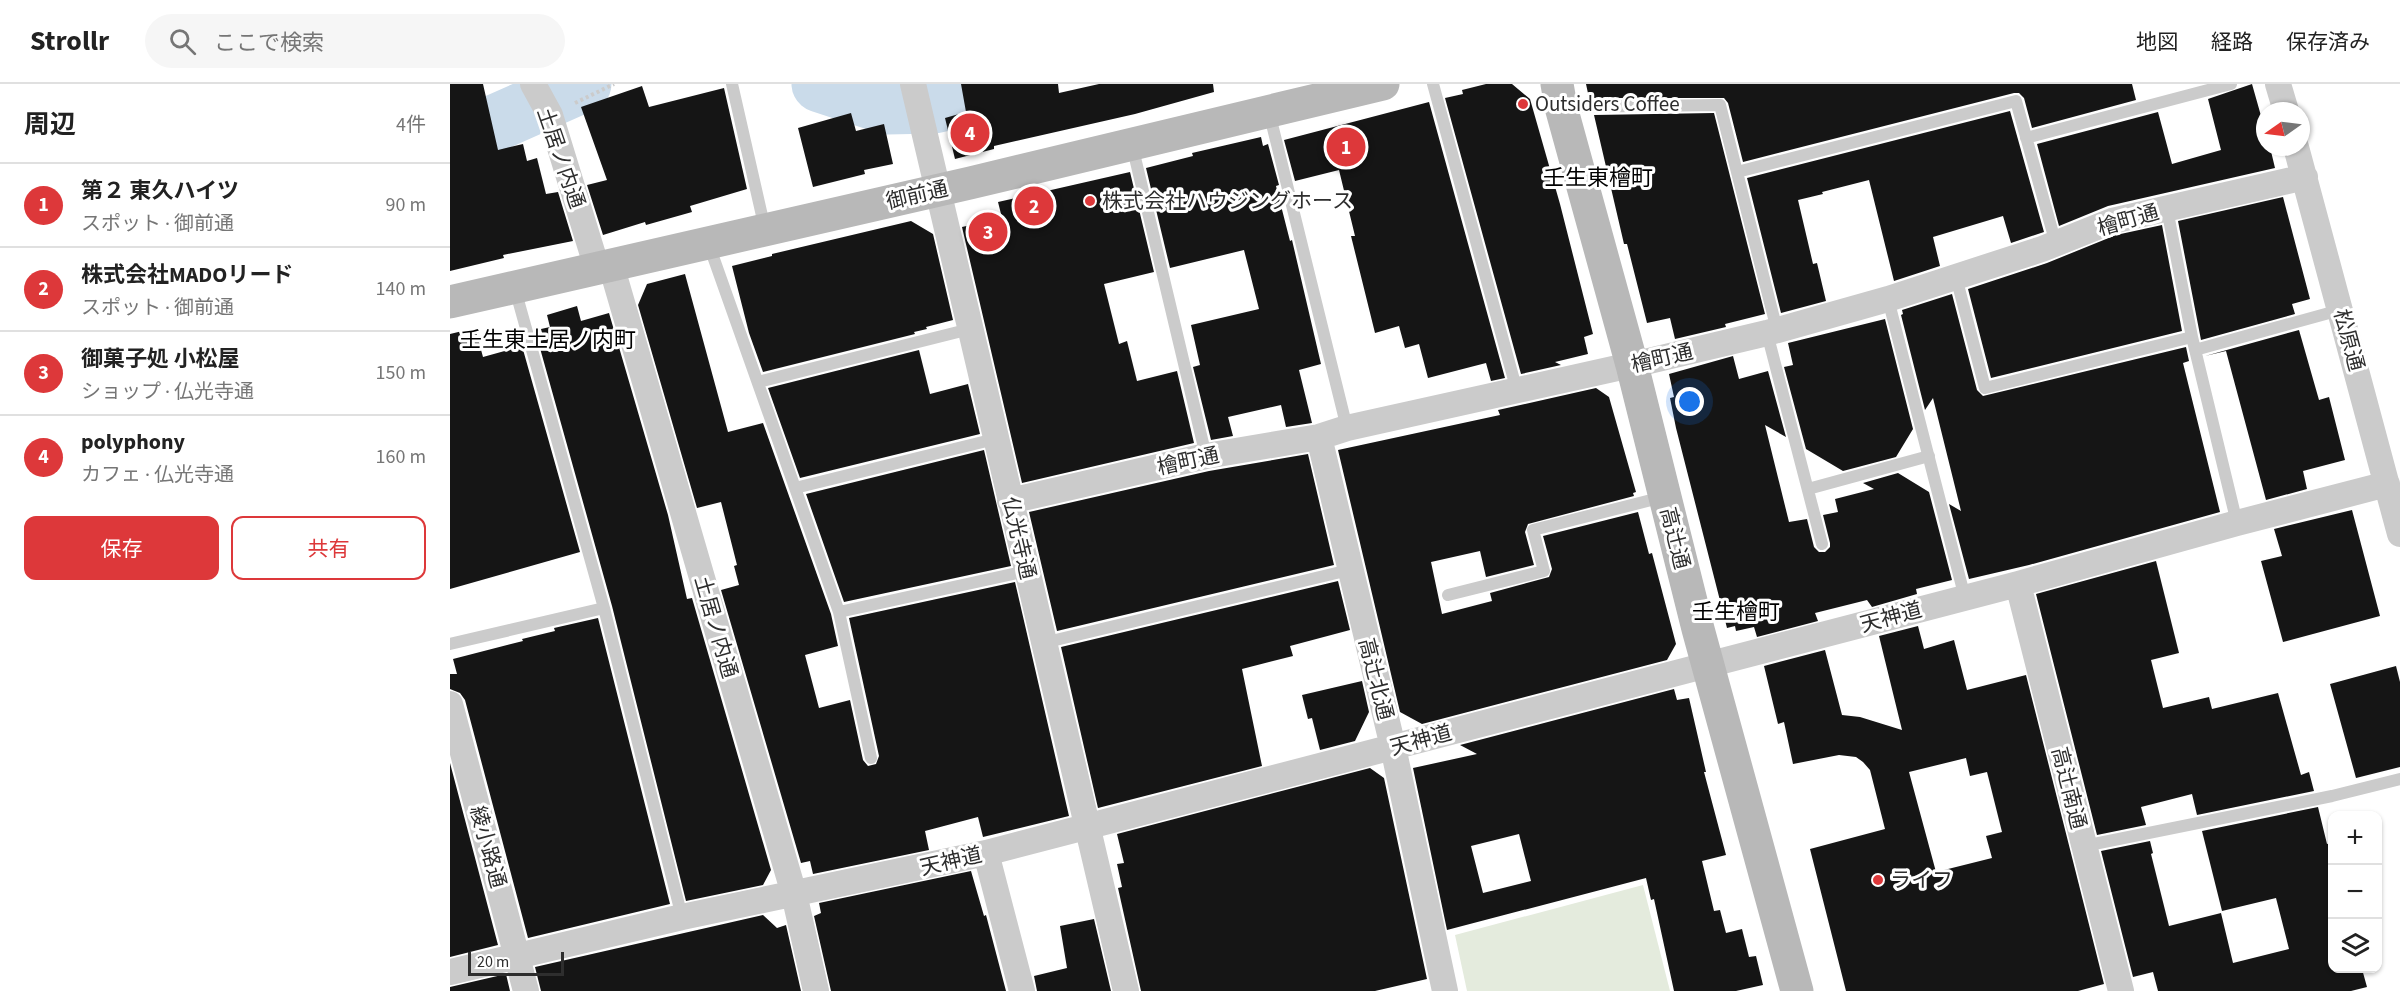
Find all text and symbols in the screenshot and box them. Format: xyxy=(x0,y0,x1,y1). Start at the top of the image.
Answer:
search box xyxy=(145,14,565,68)
text: Strollr xyxy=(30,21,109,61)
icon: search xyxy=(166,25,199,58)
text: ここで検索 xyxy=(214,27,324,59)
text: 地図 xyxy=(2136,27,2178,57)
text: 経路 xyxy=(2211,27,2253,57)
text: 保存済み xyxy=(2286,27,2370,57)
place label: Outsiders Coffee xyxy=(1535,89,1680,119)
marker: Outsiders Coffee xyxy=(1516,97,1530,111)
north arrow xyxy=(2256,102,2310,156)
street label: 土居ノ内通 xyxy=(530,103,592,213)
text: 周辺 xyxy=(24,106,76,143)
pin: 4 xyxy=(950,110,990,156)
text: 4件 xyxy=(396,111,426,139)
pin: 1 xyxy=(1326,124,1366,170)
district label: 壬生東檜町 xyxy=(1543,162,1653,194)
street label: 御前通 xyxy=(883,173,951,217)
text: 第２ 東久ハイツ xyxy=(81,175,239,207)
pin: 2 xyxy=(1014,184,1054,228)
place label: 株式会社ハウジングホース xyxy=(1102,186,1353,216)
text: 1 xyxy=(38,191,49,219)
text: 90 m xyxy=(386,191,426,219)
marker: 株式会社ハウジングホース xyxy=(1083,194,1097,208)
street label: 檜町通 xyxy=(2094,197,2162,243)
text: スポット · 御前通 xyxy=(81,210,234,238)
pin: 3 xyxy=(968,210,1008,254)
text: 株式会社MADOリード xyxy=(81,259,293,291)
text: 2 xyxy=(38,275,49,303)
text: 140 m xyxy=(376,275,426,303)
text: スポット · 御前通 xyxy=(81,294,234,322)
street label: 松原通 xyxy=(2326,306,2372,374)
district label: 壬生東土居ノ内町 xyxy=(460,324,636,356)
street label: 檜町通 xyxy=(1628,336,1696,380)
text: 御菓子処 小松屋 xyxy=(81,343,239,375)
text: 3 xyxy=(38,359,49,387)
text: 150 m xyxy=(376,359,426,387)
text: ショップ · 仏光寺通 xyxy=(81,378,254,406)
your location xyxy=(1675,387,1704,416)
text: polyphony xyxy=(81,426,185,458)
street label: 檜町通 xyxy=(1154,440,1222,482)
text: 4 xyxy=(38,443,49,471)
text: 160 m xyxy=(376,443,426,471)
text: カフェ · 仏光寺通 xyxy=(81,461,234,489)
street label: 仏光寺通 xyxy=(995,494,1043,582)
street label: 高辻通 xyxy=(1653,504,1697,572)
button: 保存 xyxy=(24,516,219,580)
button: 共有 xyxy=(231,516,426,580)
street label: 土居ノ内通 xyxy=(687,572,745,682)
street label: 天神道 xyxy=(1857,594,1925,640)
district label: 壬生檜町 xyxy=(1692,596,1780,628)
street label: 高辻北通 xyxy=(1351,635,1401,723)
street label: 天神道 xyxy=(1387,717,1455,763)
street label: 高辻南通 xyxy=(2044,744,2094,832)
street label: 綾小路通 xyxy=(463,803,513,891)
map controls xyxy=(2328,811,2382,973)
button: + xyxy=(2328,811,2382,865)
street label: 天神道 xyxy=(917,839,985,883)
place label: ライフ xyxy=(1890,865,1953,895)
button: − xyxy=(2328,865,2382,919)
marker: ライフ xyxy=(1871,873,1885,887)
button: layers xyxy=(2328,919,2382,973)
scale bar xyxy=(468,949,564,976)
text: 20 m xyxy=(477,951,509,973)

